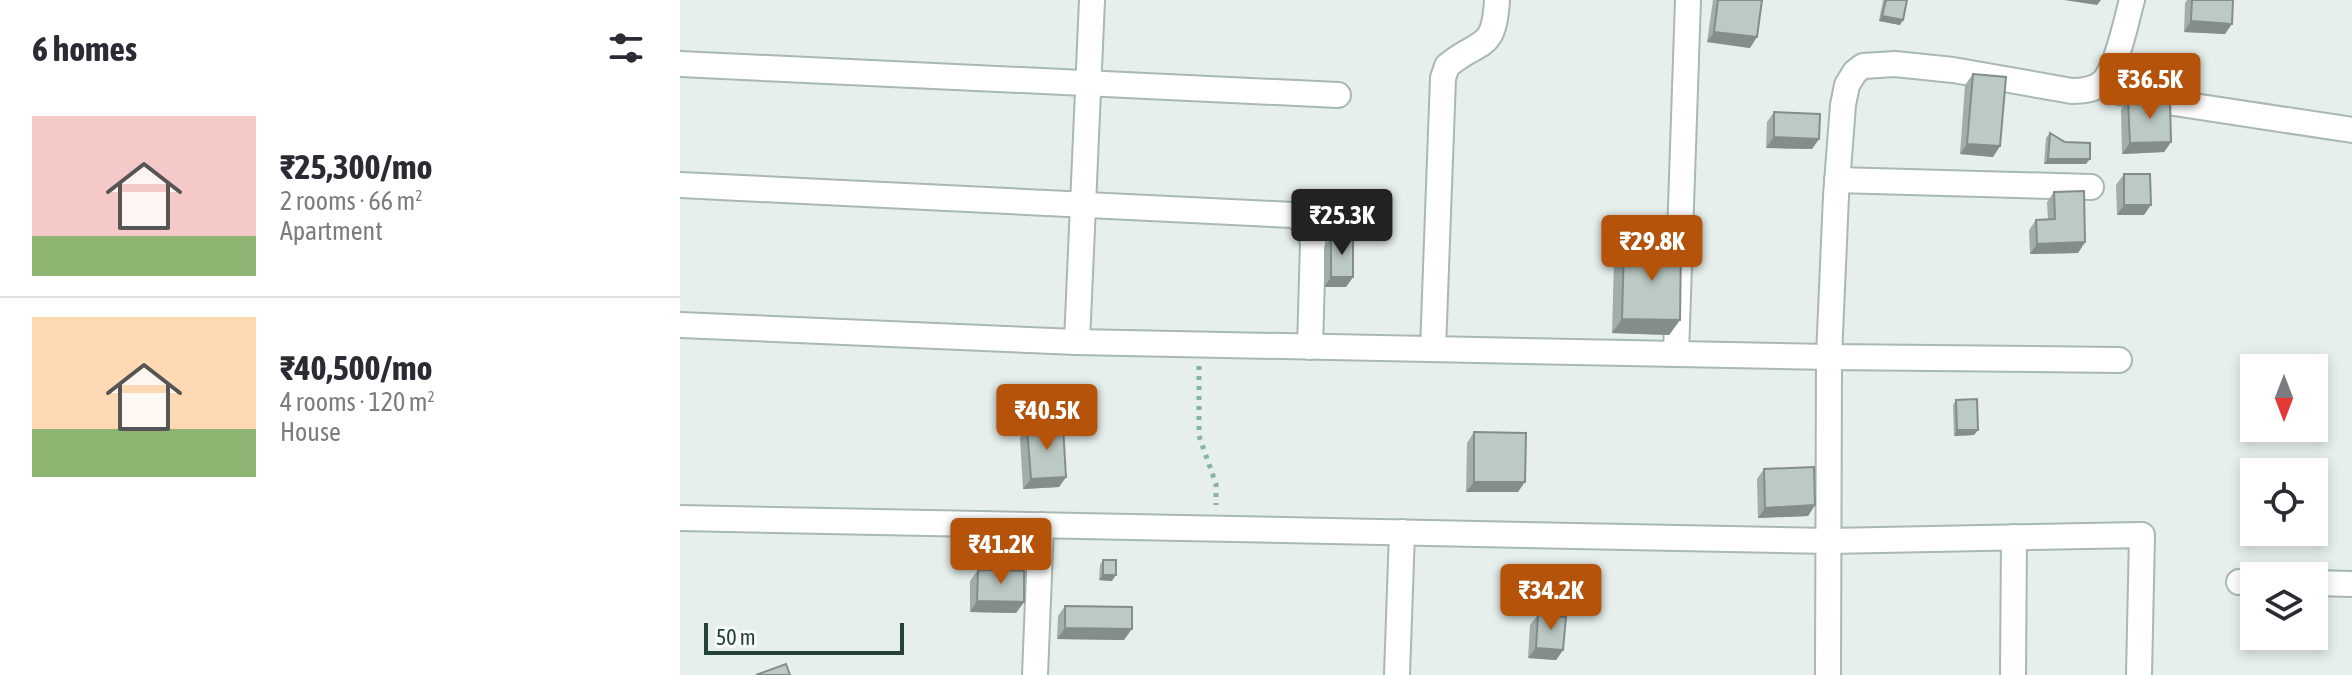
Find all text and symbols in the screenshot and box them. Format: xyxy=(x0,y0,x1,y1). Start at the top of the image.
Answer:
icon: filters xyxy=(604,26,648,70)
text: 6 homes xyxy=(32,29,137,68)
pin: ₹36.5K xyxy=(2085,53,2215,121)
text: ₹36.5K xyxy=(2117,64,2183,94)
text: ₹25,300/mo xyxy=(280,147,433,186)
icon: home xyxy=(96,148,192,244)
text: 2 rooms · 66 m² xyxy=(280,186,422,216)
pin: ₹25.3K xyxy=(1277,189,1407,257)
text: ₹25.3K xyxy=(1309,200,1375,230)
pin: ₹29.8K xyxy=(1587,215,1717,283)
text: Apartment xyxy=(280,216,383,246)
text: ₹29.8K xyxy=(1619,226,1685,256)
text: ₹40,500/mo xyxy=(280,348,433,387)
icon: home xyxy=(96,349,192,445)
north arrow xyxy=(2240,354,2328,442)
map controls xyxy=(2240,354,2328,650)
pin: ₹40.5K xyxy=(982,384,1112,452)
text: 4 rooms · 120 m² xyxy=(280,387,435,417)
text: ₹40.5K xyxy=(1014,395,1080,425)
text: House xyxy=(280,417,341,447)
button: locate xyxy=(2240,458,2328,546)
pin: ₹41.2K xyxy=(936,518,1066,586)
text: ₹41.2K xyxy=(968,529,1034,559)
button: layers xyxy=(2240,562,2328,650)
pin: ₹34.2K xyxy=(1486,564,1616,632)
text: ₹34.2K xyxy=(1518,575,1584,605)
scale bar xyxy=(704,619,904,655)
text: 50 m xyxy=(716,624,756,650)

